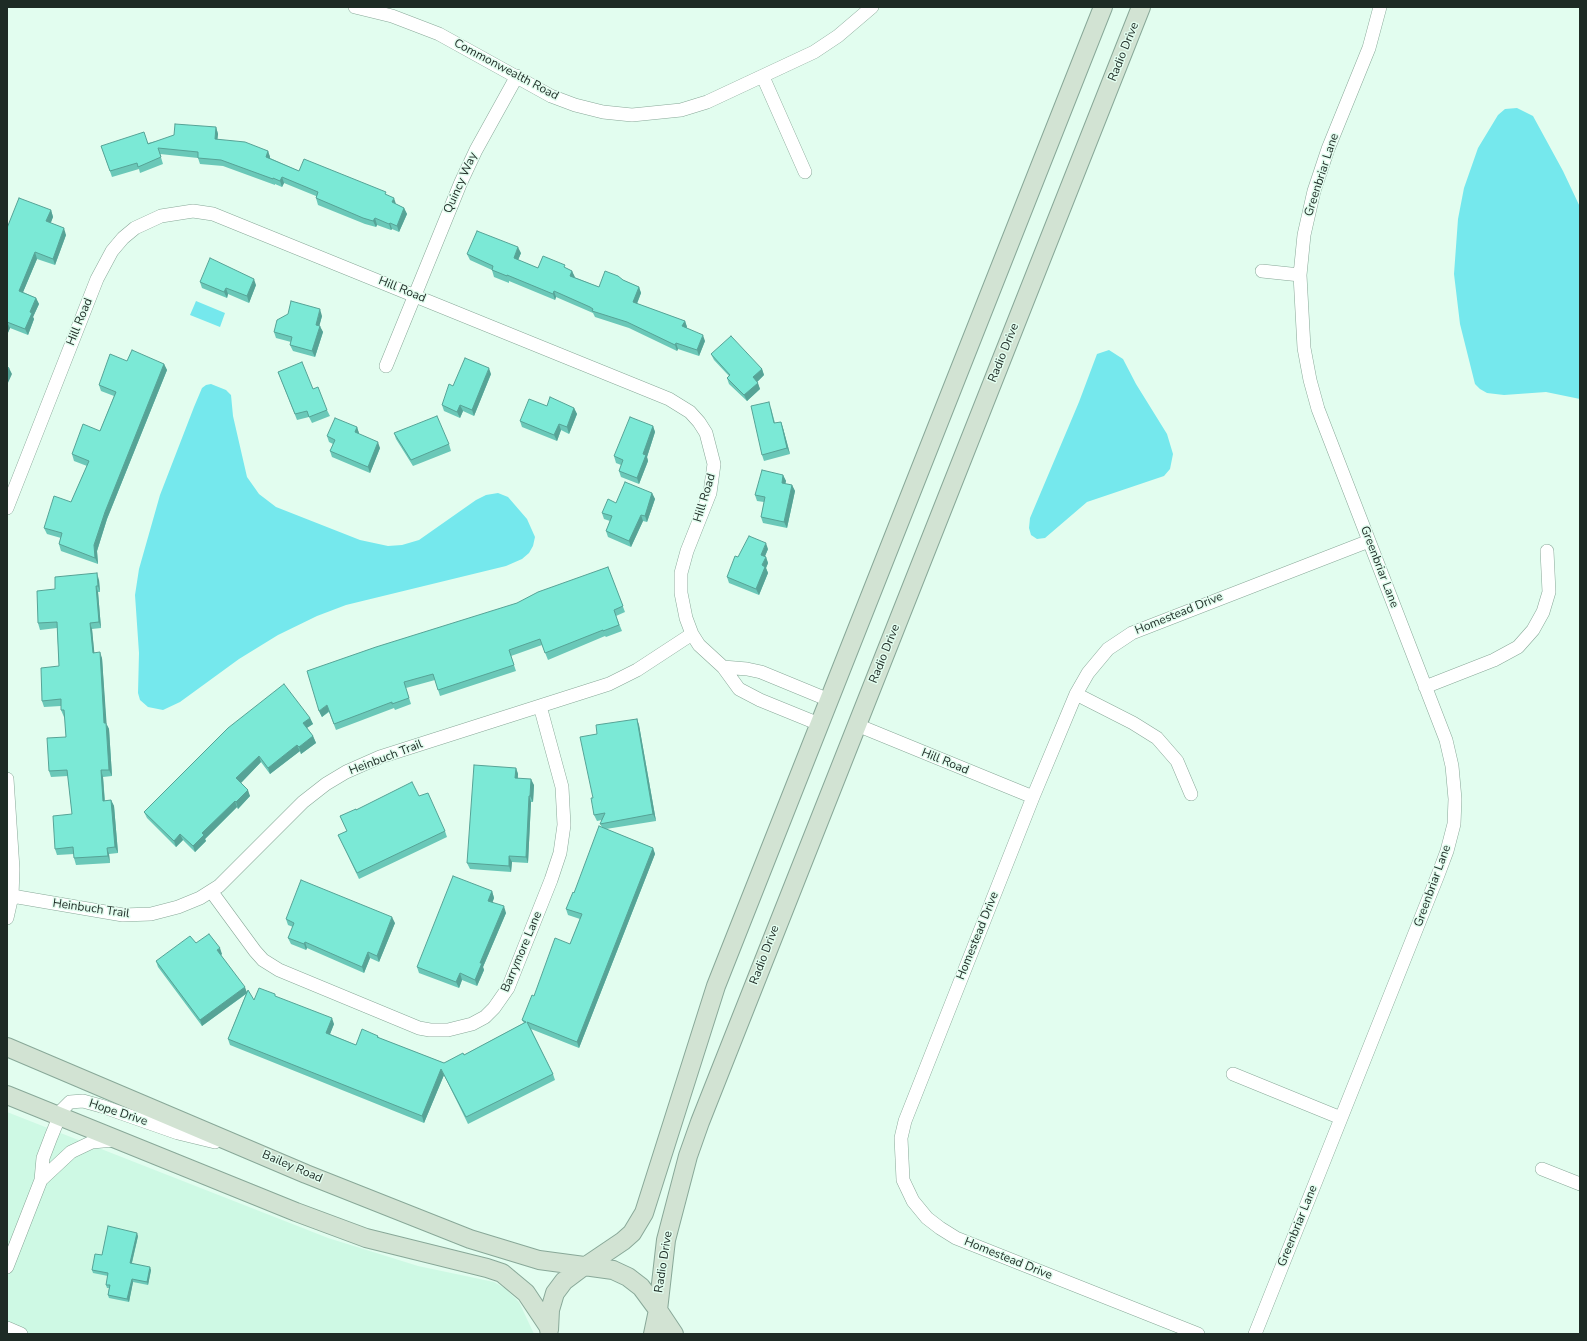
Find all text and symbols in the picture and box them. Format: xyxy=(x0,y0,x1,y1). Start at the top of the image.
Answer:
street label: Radio Drive xyxy=(1106,20,1142,84)
street label: Commonwealth Road xyxy=(451,36,561,104)
street label: Greenbriar Lane xyxy=(1302,132,1342,218)
street label: Quincy Way xyxy=(441,150,481,216)
street label: Hill Road xyxy=(376,274,428,306)
street label: Hill Road xyxy=(64,296,96,348)
street label: Radio Drive xyxy=(986,321,1022,385)
street label: Hill Road xyxy=(691,472,719,524)
street label: Greenbriar Lane xyxy=(1357,524,1401,610)
street label: Homestead Drive xyxy=(1133,590,1225,638)
street label: Radio Drive xyxy=(867,622,903,686)
street label: Heinbuch Trail xyxy=(347,737,425,779)
street label: Hill Road xyxy=(919,746,971,778)
street label: Greenbriar Lane xyxy=(1411,843,1455,929)
street label: Homestead Drive xyxy=(954,890,1002,982)
street label: Heinbuch Trail xyxy=(52,896,130,922)
street label: Barrymore Lane xyxy=(499,909,545,995)
street label: Radio Drive xyxy=(747,923,783,987)
street label: Hope Drive xyxy=(87,1097,149,1129)
street label: Bailey Road xyxy=(260,1148,324,1186)
street label: Greenbriar Lane xyxy=(1275,1183,1321,1269)
street label: Radio Drive xyxy=(652,1230,676,1294)
street label: Homestead Drive xyxy=(962,1235,1054,1283)

